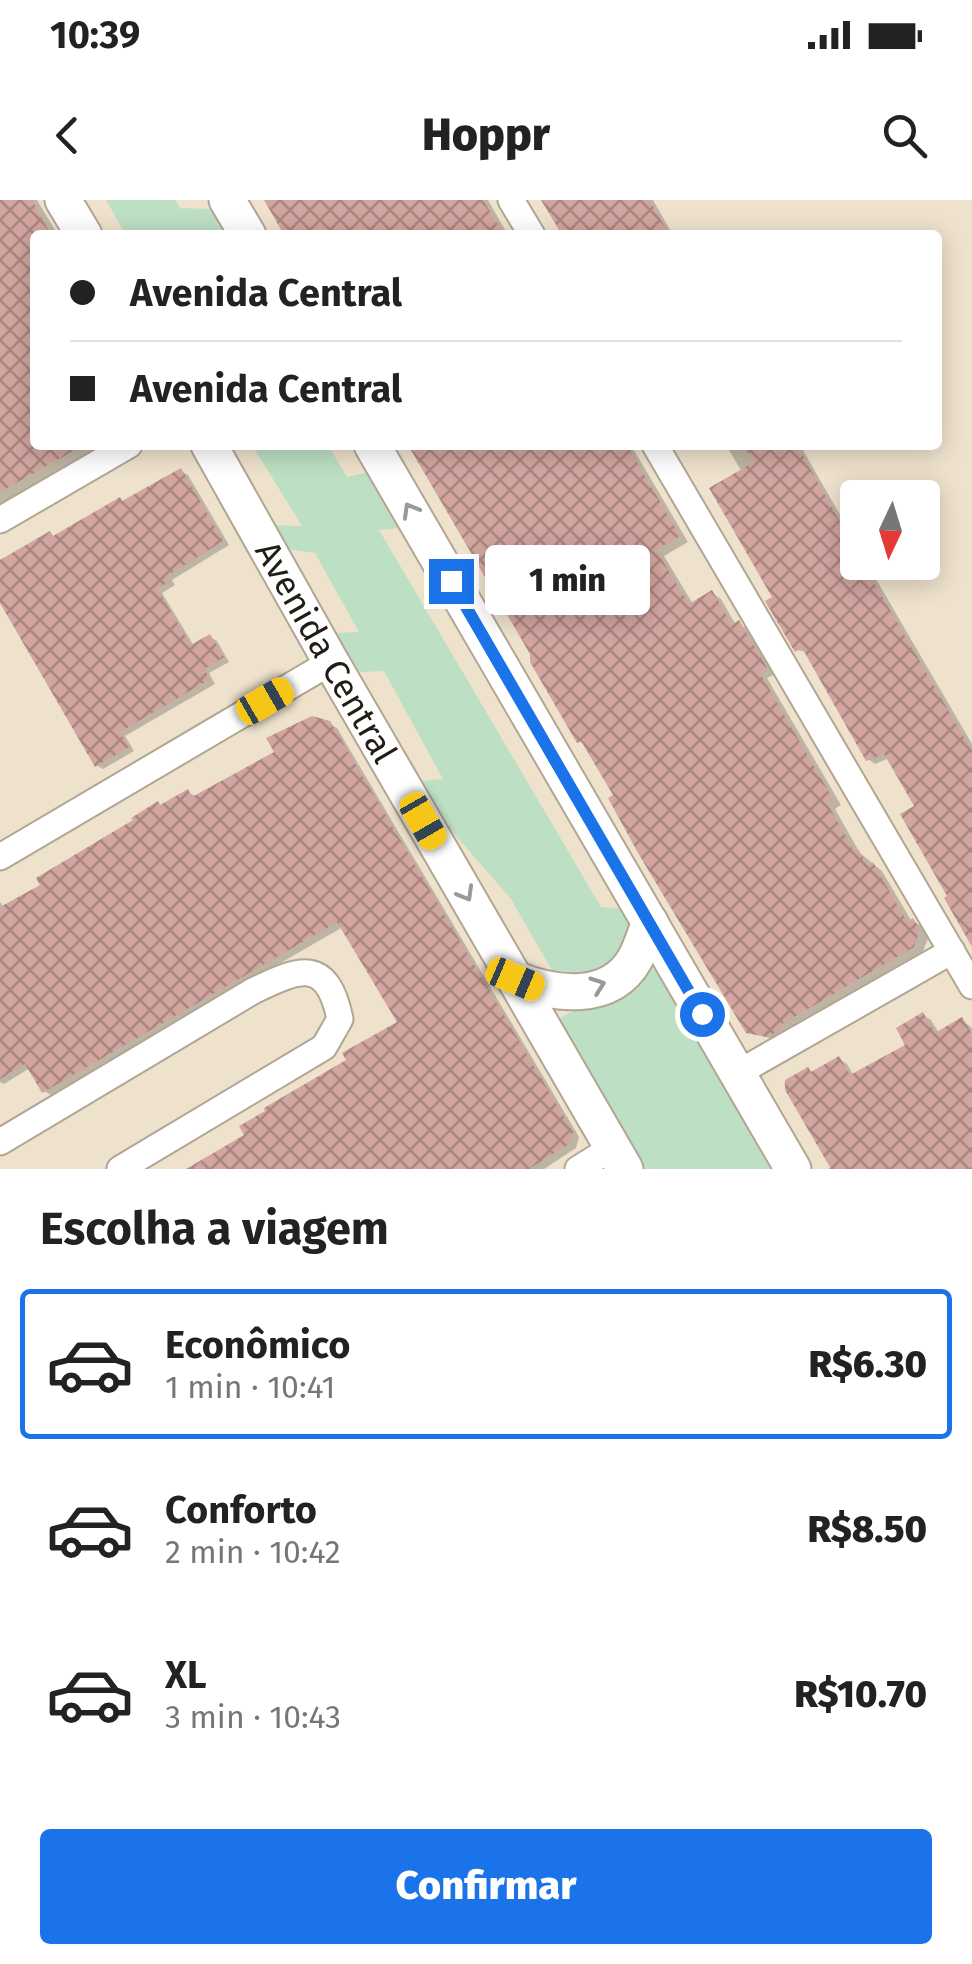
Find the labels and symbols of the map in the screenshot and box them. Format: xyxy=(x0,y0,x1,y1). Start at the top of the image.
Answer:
north arrow xyxy=(840,480,940,580)
one-way arrow xyxy=(403,503,422,521)
street label: Avenida Central xyxy=(246,534,406,770)
callout: 1 min xyxy=(486,546,651,616)
route end xyxy=(429,559,474,604)
car xyxy=(232,673,298,729)
car xyxy=(395,788,451,854)
one-way arrow xyxy=(454,884,473,902)
car xyxy=(482,953,548,1005)
one-way arrow xyxy=(588,977,606,997)
route start xyxy=(680,992,725,1037)

